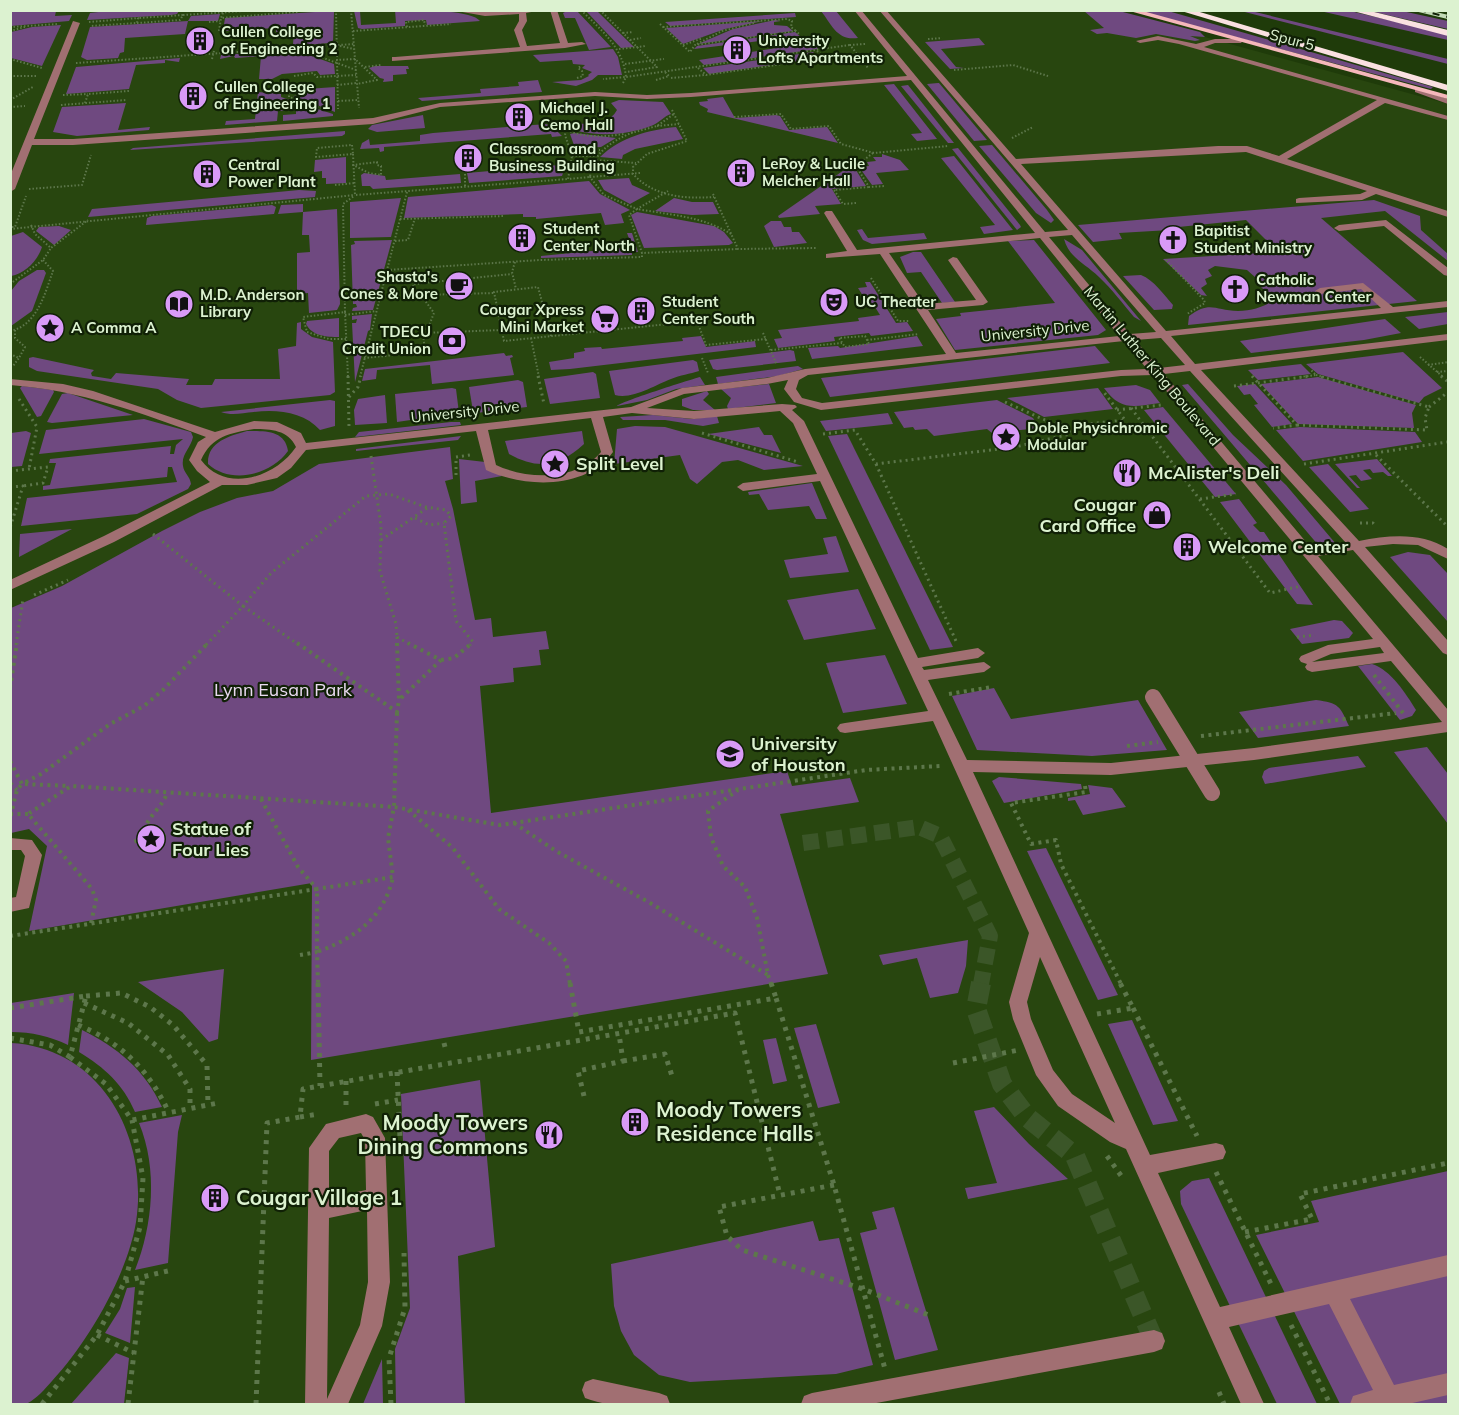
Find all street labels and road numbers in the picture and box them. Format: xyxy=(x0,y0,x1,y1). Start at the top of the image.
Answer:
street label: Spur 5 xyxy=(1268,24,1317,55)
street label: Martin Luther King Boulevard xyxy=(1080,282,1225,449)
street label: University Drive xyxy=(980,315,1090,346)
street label: University Drive xyxy=(410,396,520,427)

